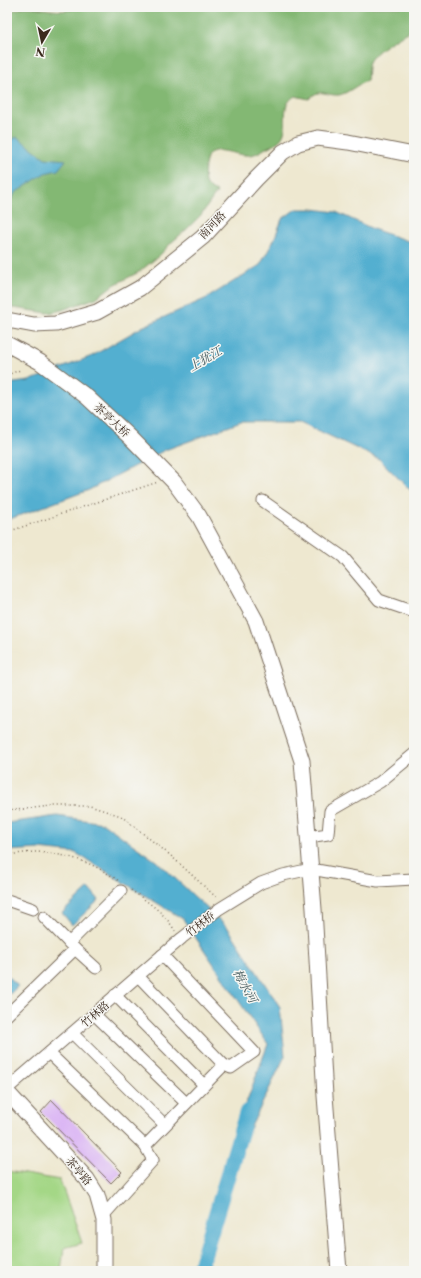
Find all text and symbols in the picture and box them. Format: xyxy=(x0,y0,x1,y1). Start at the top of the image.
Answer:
north arrow xyxy=(22,22,62,62)
text: N xyxy=(34,44,46,60)
street label: 南河路 xyxy=(196,208,228,242)
water label: 上犹江 xyxy=(185,342,226,374)
street label: 茶亭大桥 xyxy=(91,400,133,440)
street label: 竹林桥 xyxy=(183,908,217,940)
water label: 梅水河 xyxy=(230,966,262,1007)
street label: 竹林路 xyxy=(78,998,112,1030)
street label: 茶亭路 xyxy=(63,1154,95,1188)

